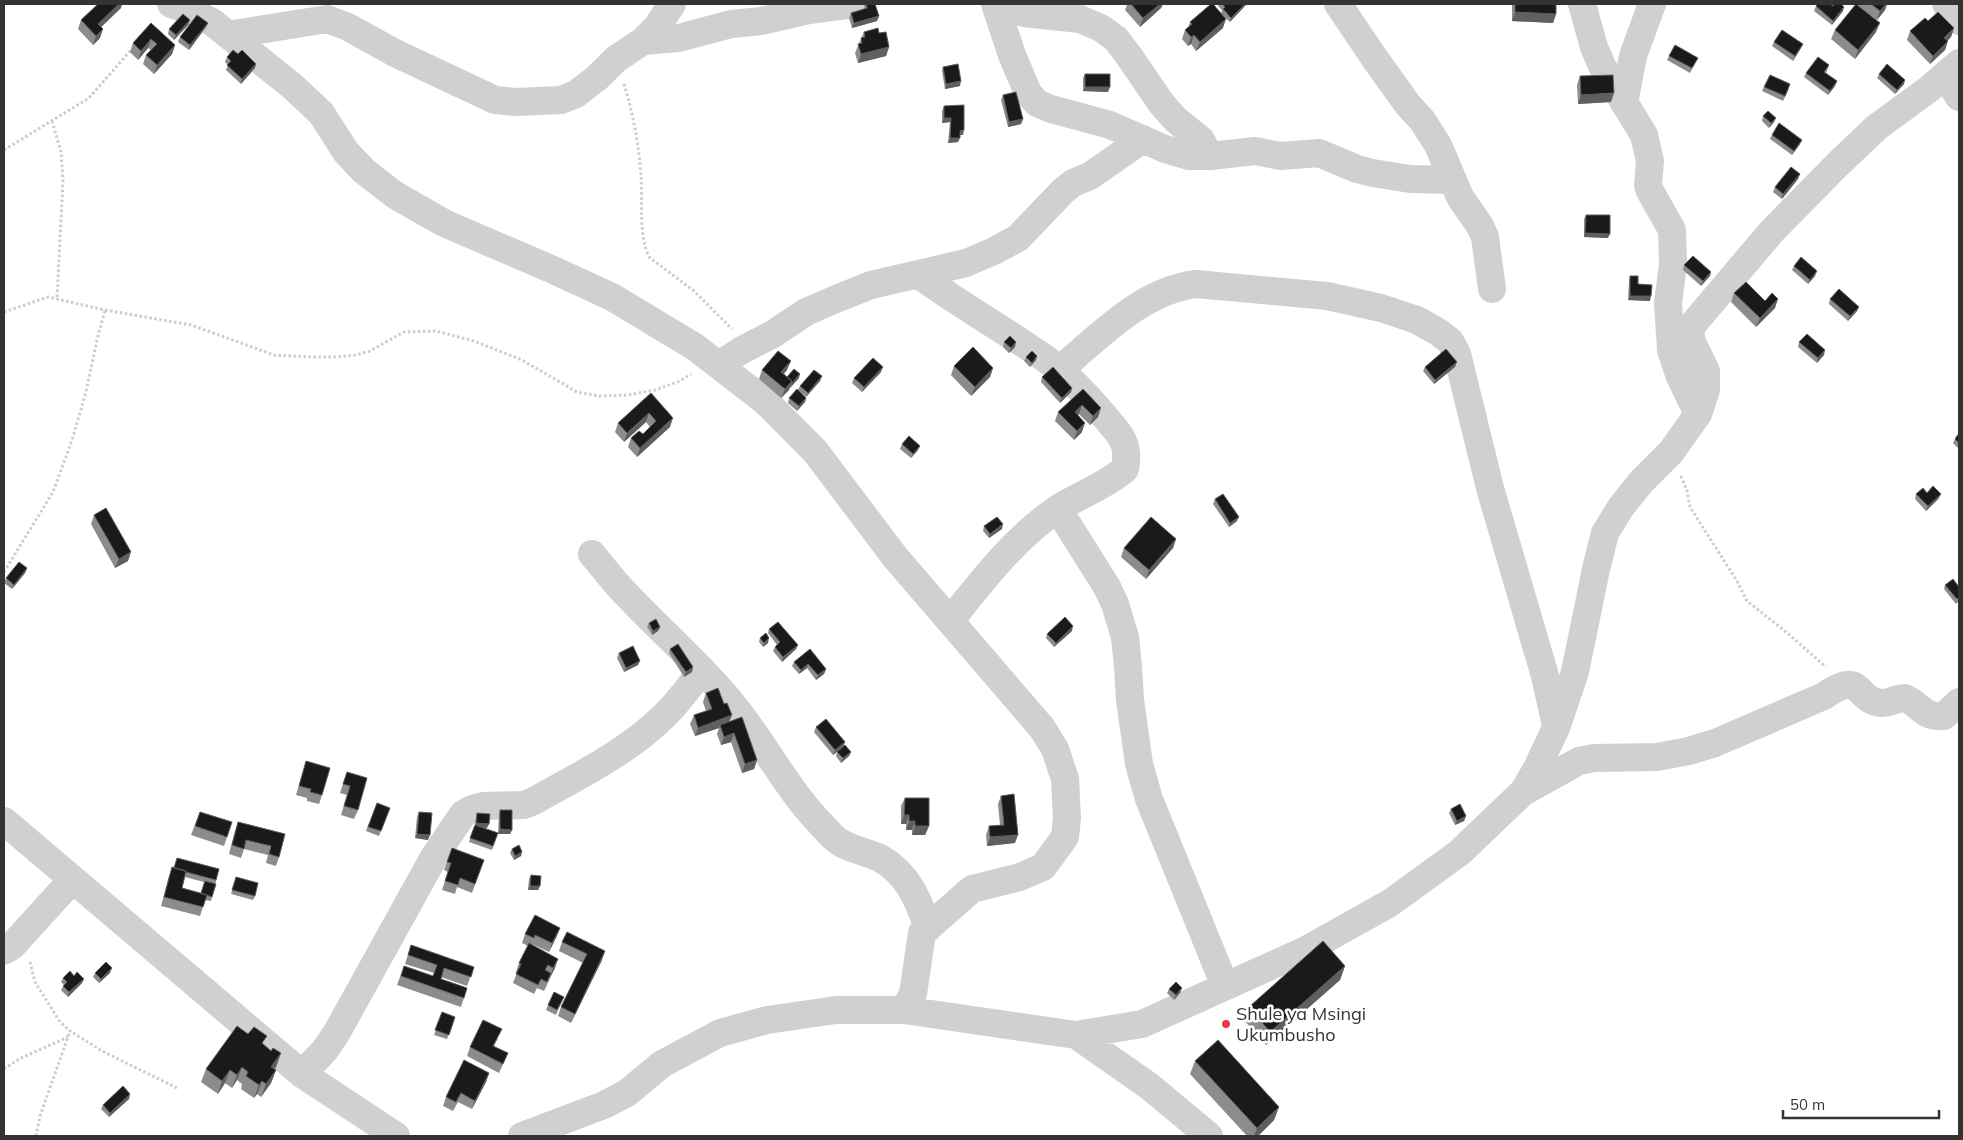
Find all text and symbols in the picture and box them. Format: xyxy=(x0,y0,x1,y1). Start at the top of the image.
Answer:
place label: Shule ya Msingi Ukumbusho xyxy=(1236,1002,1366,1046)
marker: Shule ya Msingi Ukumbusho xyxy=(1220,1018,1232,1030)
scale bar xyxy=(1783,1088,1939,1120)
text: 50 m xyxy=(1790,1095,1825,1114)

